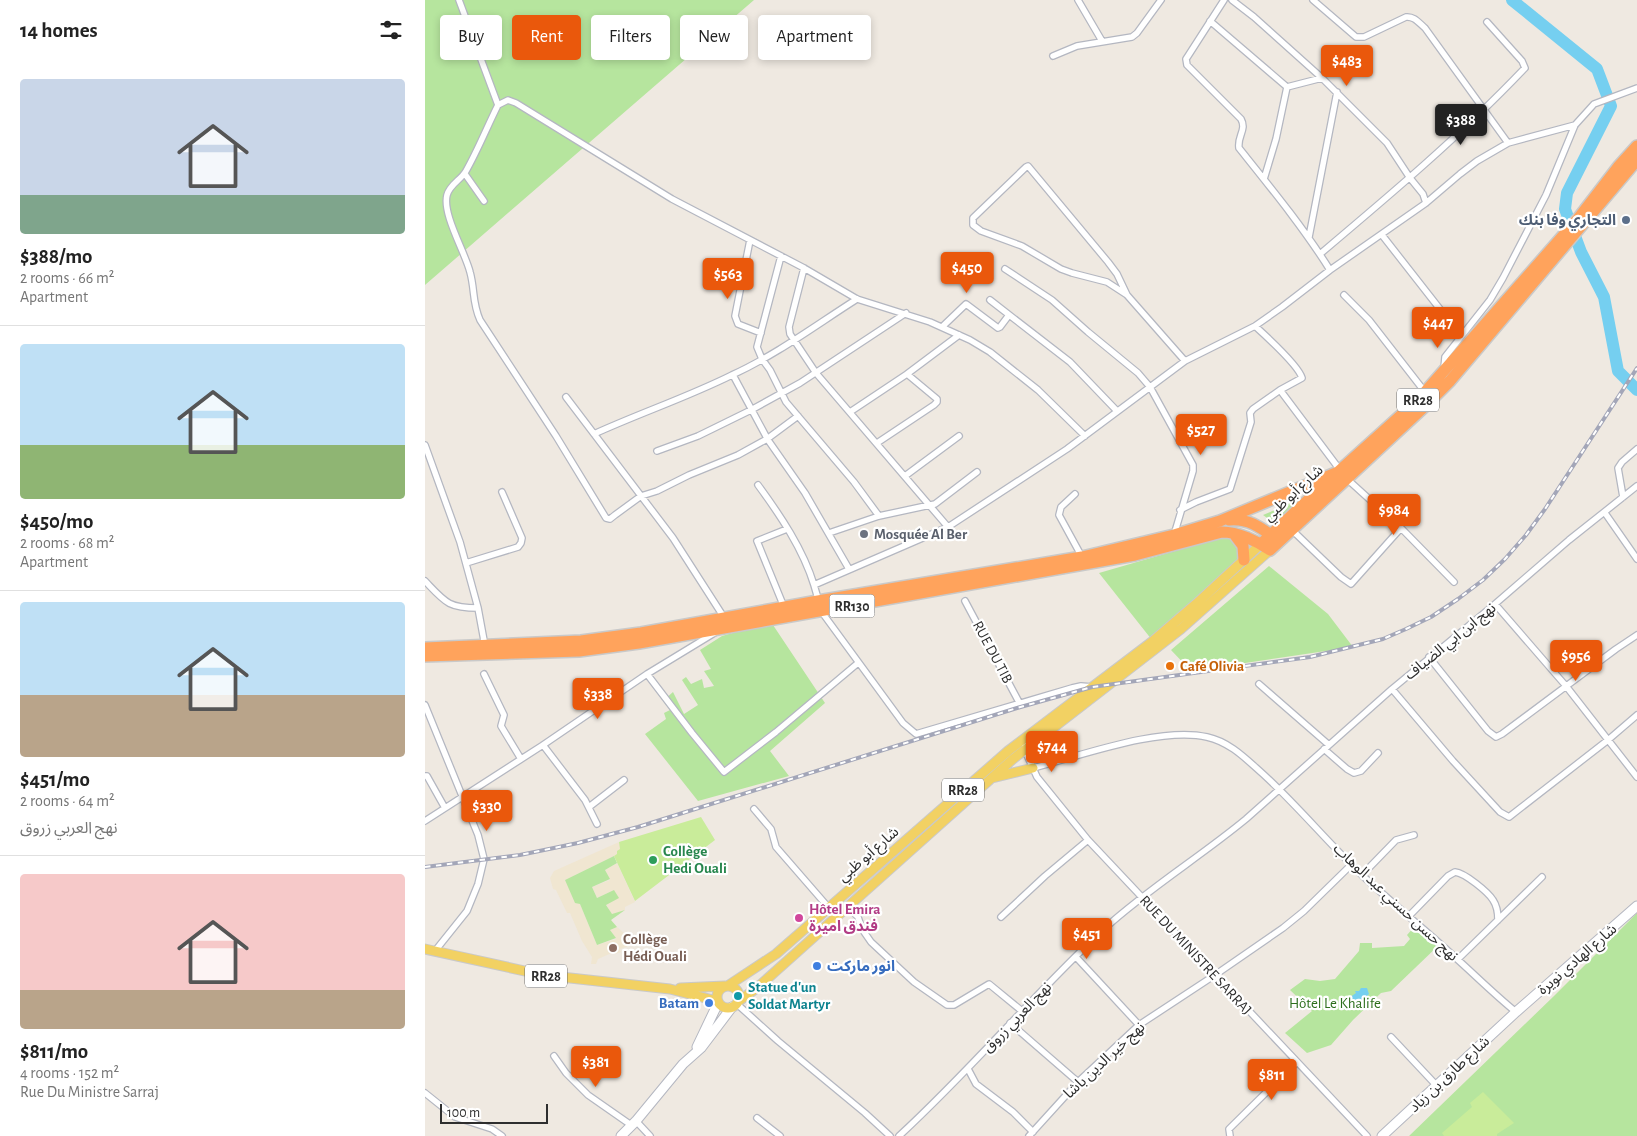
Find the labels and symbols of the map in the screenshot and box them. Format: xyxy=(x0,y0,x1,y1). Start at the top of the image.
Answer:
pin: $483 xyxy=(1317,44,1377,87)
pin: $388 xyxy=(1431,104,1491,146)
place label: التجاري وفا بنك xyxy=(1519,212,1616,231)
marker: التجاري وفا بنك xyxy=(1620,214,1632,226)
pin: $450 xyxy=(937,252,997,294)
pin: $563 xyxy=(698,258,758,300)
pin: $447 xyxy=(1408,306,1468,349)
road number: RR28 xyxy=(1397,388,1439,412)
pin: $527 xyxy=(1171,414,1231,456)
street label: شارع أبو ظبي xyxy=(1259,461,1329,527)
pin: $984 xyxy=(1364,494,1424,536)
place label: Mosquée Al Ber xyxy=(874,527,968,542)
marker: Mosquée Al Ber xyxy=(858,528,870,540)
road number: RR130 xyxy=(829,594,875,618)
street label: نهج ابن ابي الضياف xyxy=(1402,600,1501,686)
street label: RUE DU TIB xyxy=(970,619,1015,686)
pin: $956 xyxy=(1546,640,1606,682)
place label: Café Olivia xyxy=(1180,659,1244,674)
marker: Café Olivia xyxy=(1164,660,1176,672)
pin: $338 xyxy=(568,678,628,720)
pin: $744 xyxy=(1022,730,1082,773)
road number: RR28 xyxy=(942,778,984,802)
pin: $330 xyxy=(457,790,517,832)
street label: شارع أبو ظبي xyxy=(834,822,904,888)
street label: نهج حسن حسني عبد الوهاب xyxy=(1328,841,1461,967)
place label: Collège Hedi Ouali xyxy=(663,844,727,876)
marker: Collège Hedi Ouali xyxy=(647,854,659,866)
street label: RUE DU MINISTRE SARRAJ xyxy=(1137,893,1255,1018)
place label: Hôtel Emira فندق اميرة xyxy=(809,902,881,935)
marker: Hôtel Emira فندق اميرة xyxy=(793,912,805,924)
pin: $451 xyxy=(1057,918,1117,960)
street label: شارع الهادي نويرة xyxy=(1535,921,1622,1001)
place label: Collège Hédi Ouali xyxy=(623,932,687,964)
marker: Collège Hédi Ouali xyxy=(607,942,619,954)
place label: انور ماركت xyxy=(827,959,895,975)
marker: انور ماركت xyxy=(811,960,823,972)
road number: RR28 xyxy=(525,964,567,988)
street label: نهج العربي زروق xyxy=(980,979,1057,1058)
place label: Statue d'un Soldat Martyr xyxy=(748,980,831,1012)
marker: Statue d'un Soldat Martyr xyxy=(732,990,744,1002)
place label: Batam xyxy=(659,996,699,1011)
park label: Hôtel Le Khalife xyxy=(1289,996,1381,1011)
marker: Batam xyxy=(703,997,715,1009)
street label: نهج خير الدين باشا xyxy=(1061,1019,1150,1104)
street label: شارع طارق بن زياد xyxy=(1406,1033,1495,1118)
pin: $381 xyxy=(566,1046,626,1088)
pin: $811 xyxy=(1242,1058,1302,1101)
scale bar xyxy=(440,1101,547,1124)

